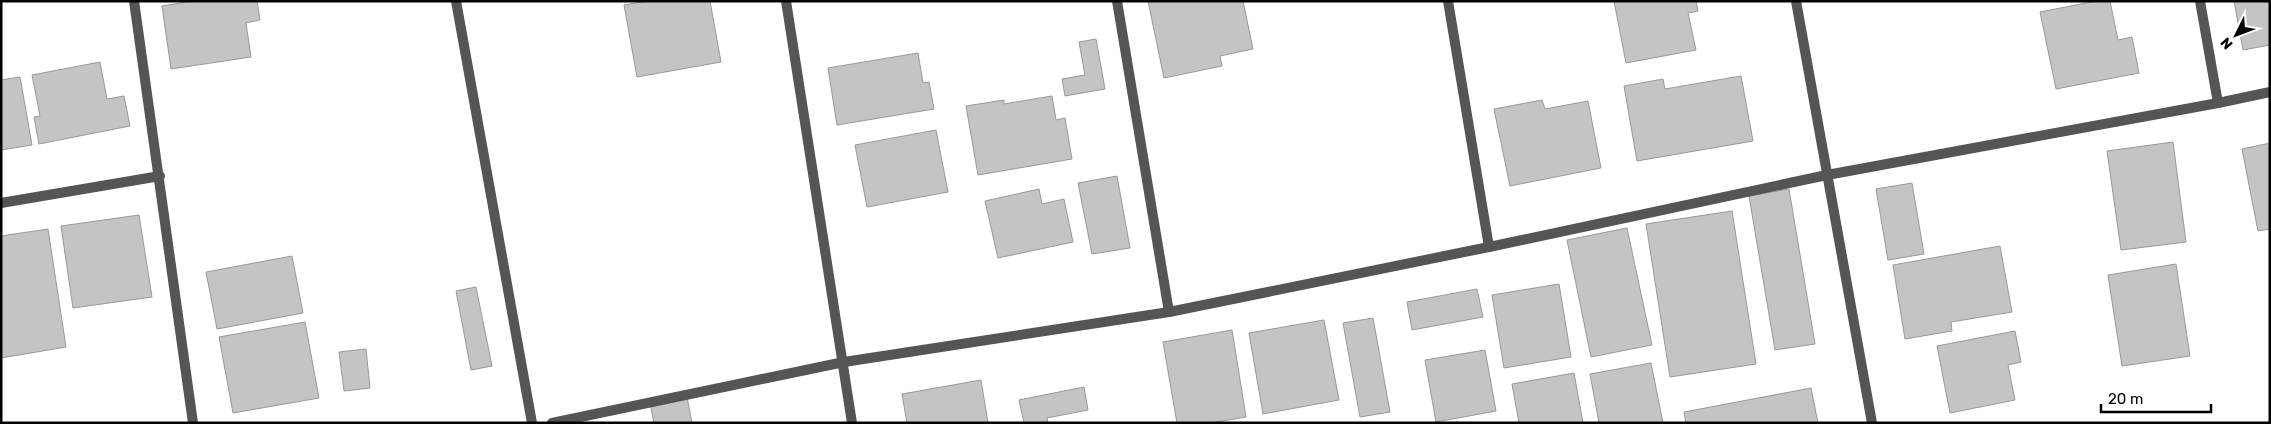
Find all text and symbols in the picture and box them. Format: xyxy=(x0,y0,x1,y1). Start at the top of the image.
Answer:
north arrow xyxy=(2211,10,2261,60)
text: N xyxy=(2217,34,2236,53)
scale bar xyxy=(2101,382,2211,414)
text: 20 m xyxy=(2108,390,2143,408)

